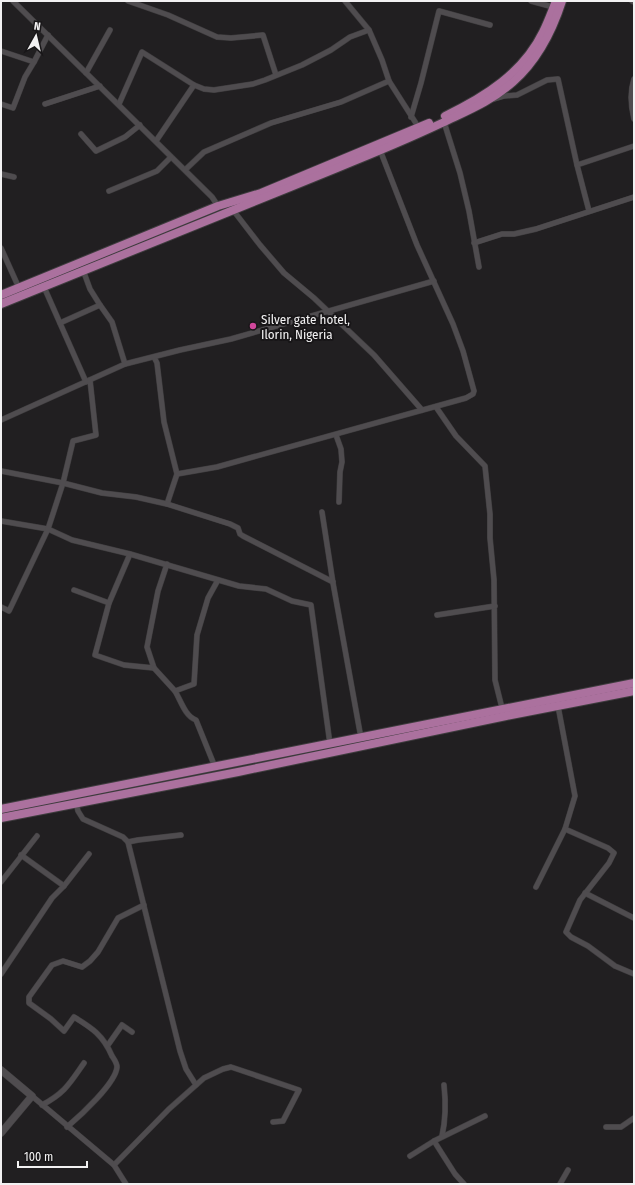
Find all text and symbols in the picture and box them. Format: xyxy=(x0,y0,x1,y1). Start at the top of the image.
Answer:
north arrow xyxy=(16,16,56,56)
text: N xyxy=(33,20,41,33)
place label: Silver gate hotel, Ilorin, Nigeria xyxy=(261,312,350,342)
marker: Silver gate hotel, Ilorin, Nigeria xyxy=(248,321,258,331)
scale bar xyxy=(18,1143,87,1169)
text: 100 m xyxy=(24,1150,53,1164)

